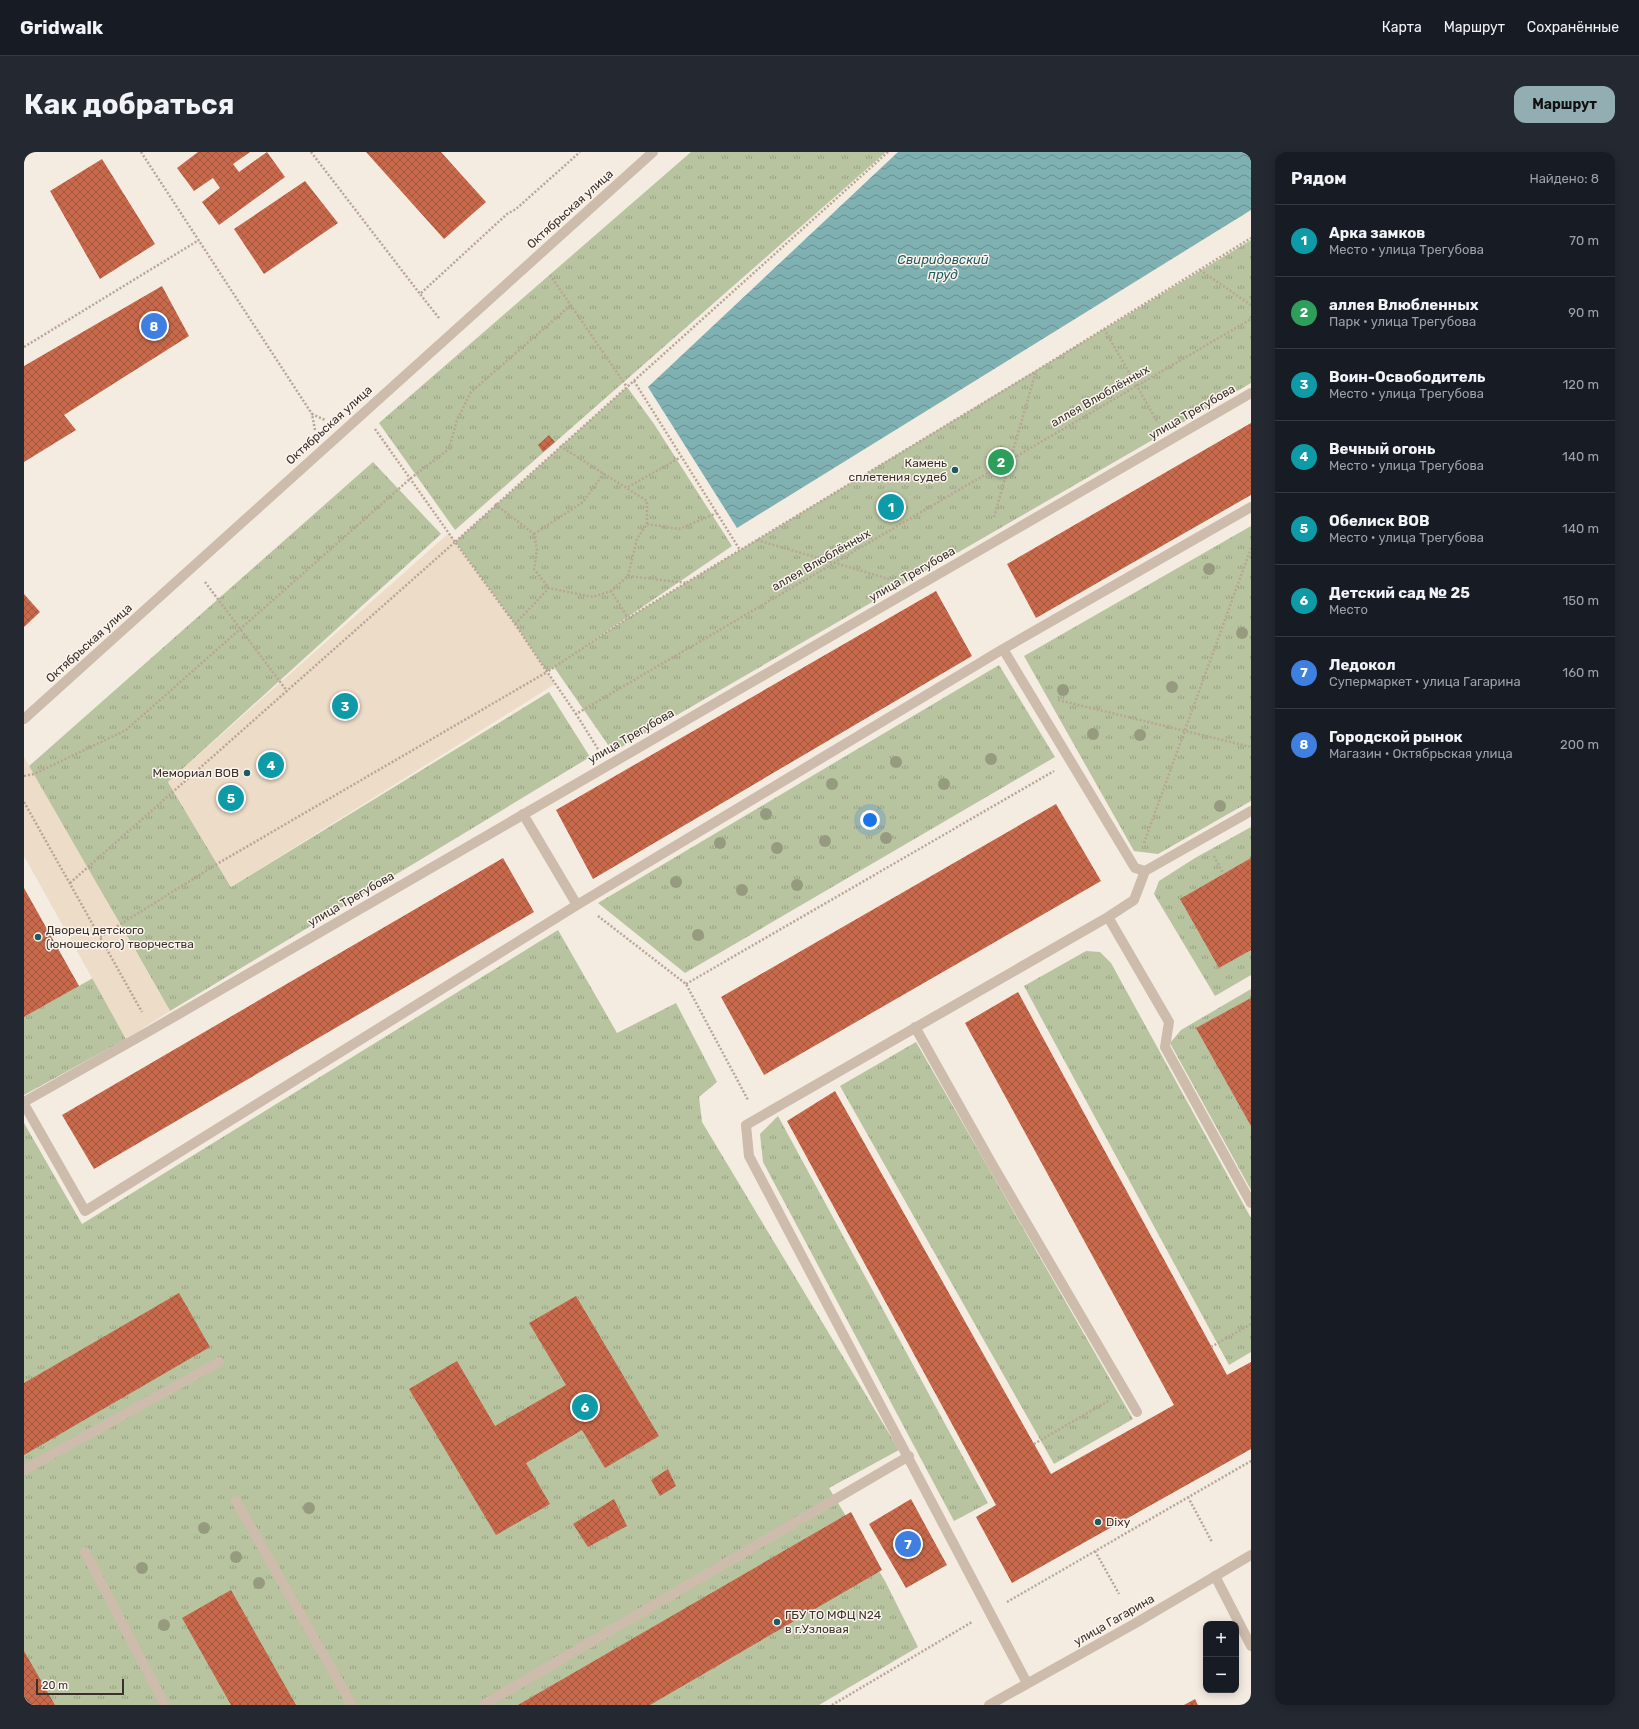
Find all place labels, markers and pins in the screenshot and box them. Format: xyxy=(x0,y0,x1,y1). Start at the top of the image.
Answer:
pin: 8 xyxy=(141,311,167,341)
pin: 2 xyxy=(988,447,1014,477)
place label: Камень сплетения судеб xyxy=(849,456,947,484)
marker: Камень сплетения судеб xyxy=(950,465,960,475)
pin: 1 xyxy=(878,492,904,522)
pin: 3 xyxy=(332,691,358,721)
pin: 4 xyxy=(258,750,284,780)
place label: Мемориал ВОВ xyxy=(153,766,239,780)
marker: Мемориал ВОВ xyxy=(242,768,252,778)
pin: 5 xyxy=(218,783,244,813)
place label: Дворец детского (юношеского) творчества xyxy=(46,923,194,951)
marker: Дворец детского (юношеского) творчества xyxy=(33,932,43,942)
pin: 6 xyxy=(572,1392,598,1422)
place label: Dixy xyxy=(1106,1515,1131,1529)
marker: Dixy xyxy=(1093,1517,1103,1527)
pin: 7 xyxy=(895,1529,921,1559)
place label: ГБУ ТО МФЦ N24 в г.Узловая xyxy=(785,1608,882,1636)
marker: ГБУ ТО МФЦ N24 в г.Узловая xyxy=(772,1617,782,1627)

